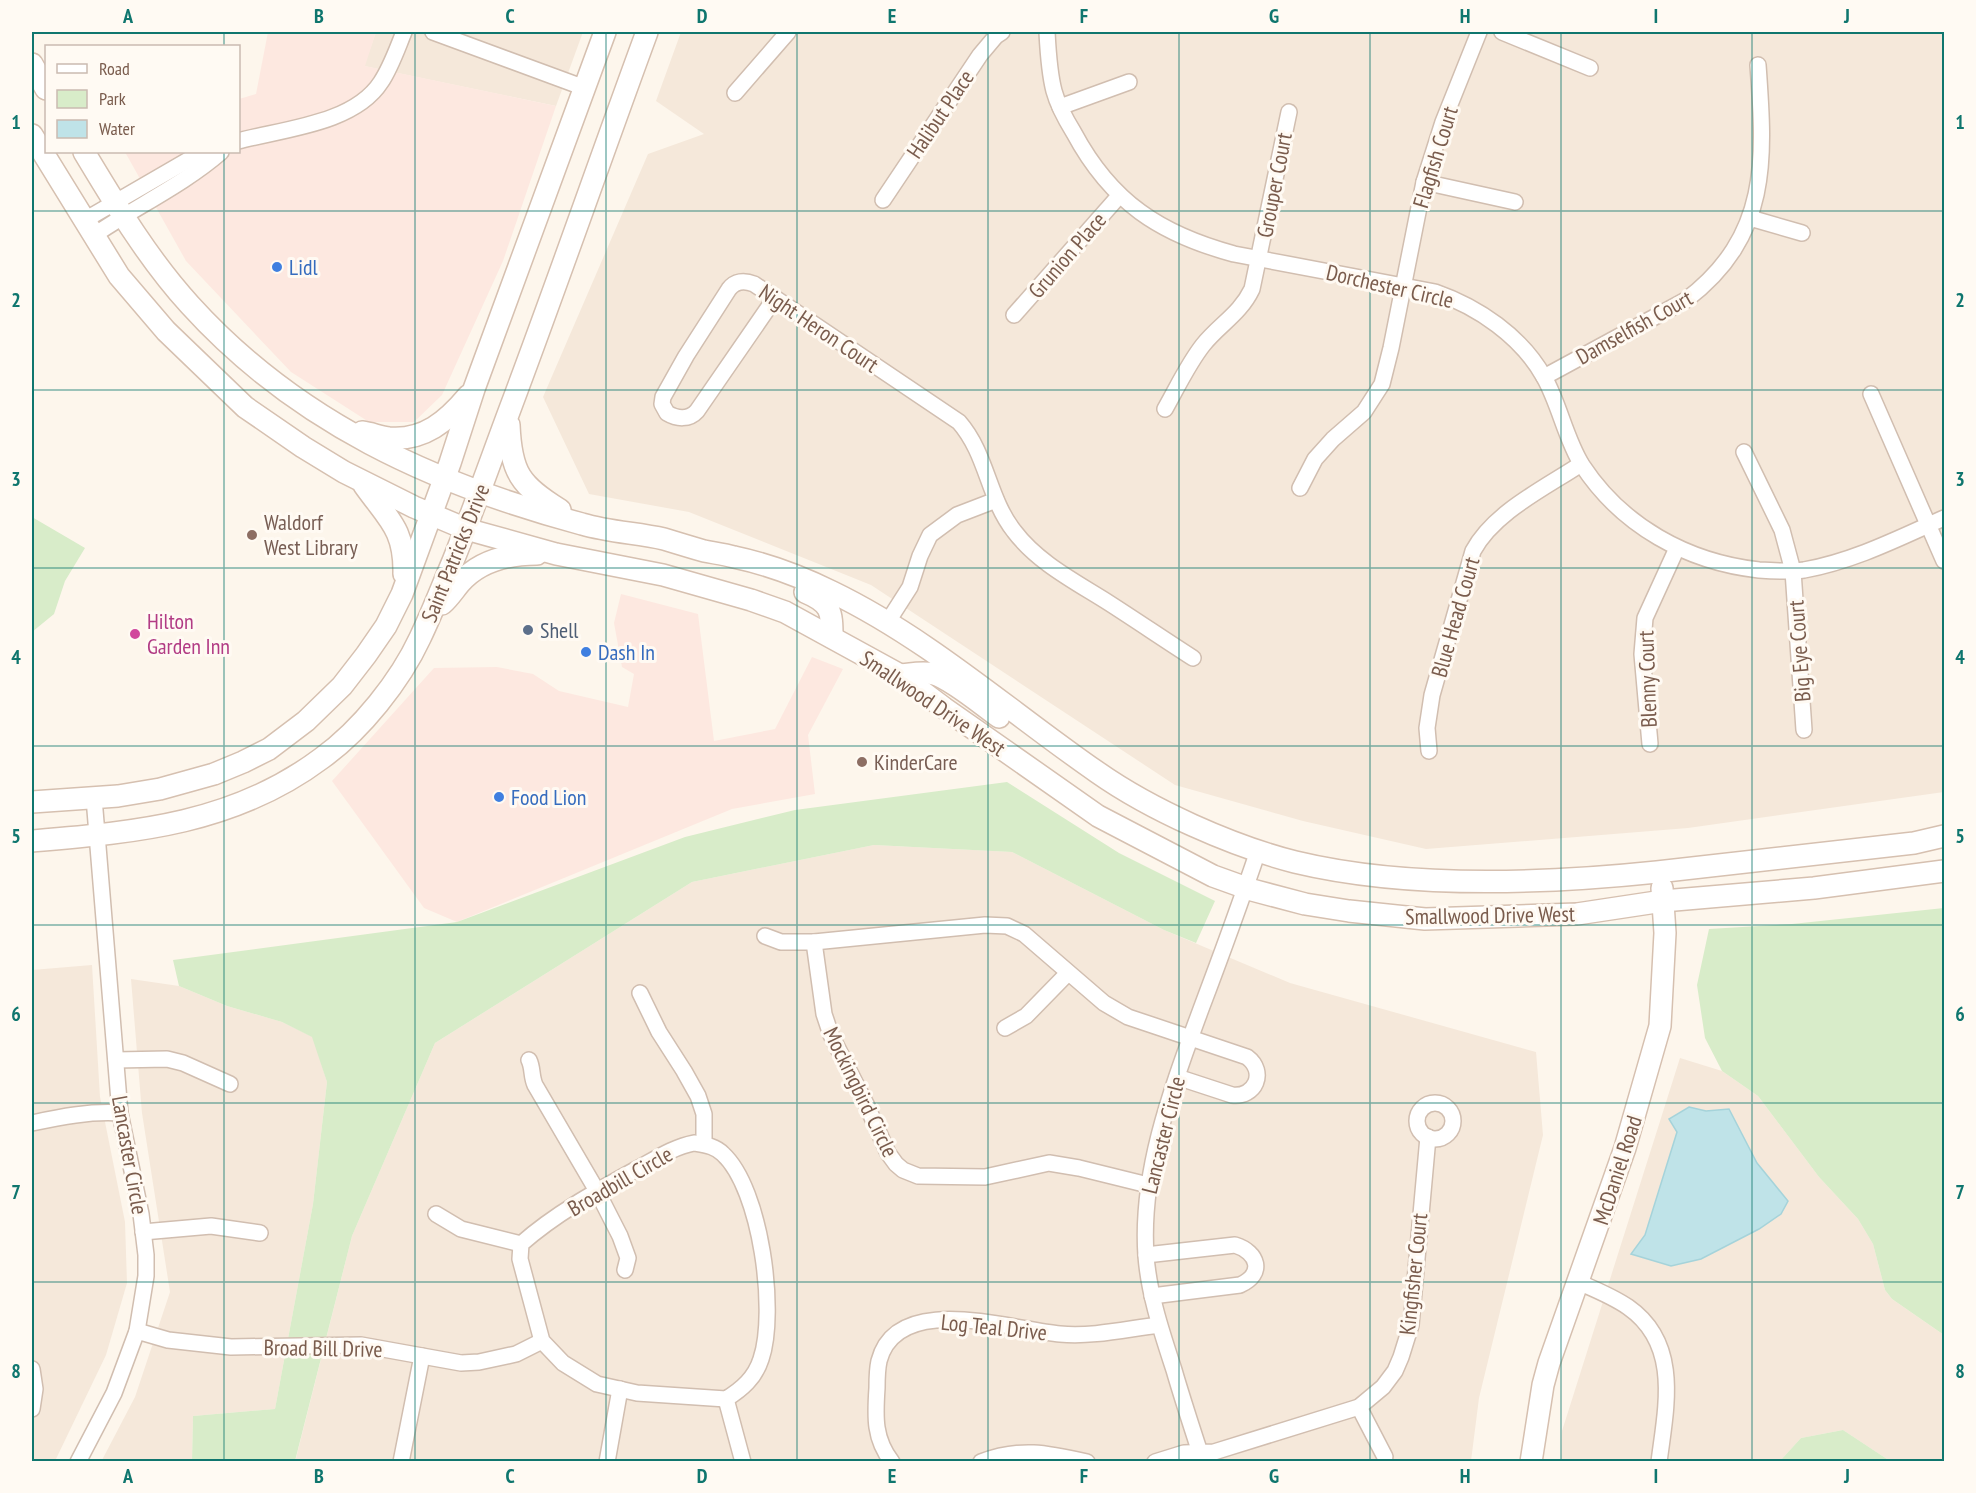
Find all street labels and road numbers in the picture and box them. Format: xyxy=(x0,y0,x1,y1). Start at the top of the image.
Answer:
street label: Halibut Place xyxy=(900,64,980,164)
street label: Flagfish Court xyxy=(1406,103,1464,211)
street label: Grouper Court xyxy=(1250,130,1298,240)
street label: Grunion Place xyxy=(1022,206,1112,304)
street label: Dorchester Circle xyxy=(1324,258,1456,314)
street label: Night Heron Court xyxy=(754,278,884,378)
street label: Damselfish Court xyxy=(1571,284,1697,370)
street label: Saint Patricks Drive xyxy=(415,480,495,626)
street label: Blue Head Court xyxy=(1424,554,1486,680)
street label: Big Eye Court xyxy=(1781,599,1817,703)
street label: Blenny Court xyxy=(1631,630,1663,728)
street label: Smallwood Drive West xyxy=(855,644,1011,762)
street label: Smallwood Drive West xyxy=(1405,900,1575,930)
street label: Mockingbird Circle xyxy=(817,1022,905,1162)
street label: Lancaster Circle xyxy=(1135,1073,1191,1197)
street label: Lancaster Circle xyxy=(106,1094,154,1216)
street label: McDaniel Road xyxy=(1586,1112,1648,1228)
street label: Broadbill Circle xyxy=(563,1140,677,1222)
street label: Kingfisher Court xyxy=(1393,1212,1433,1336)
street label: Log Teal Drive xyxy=(940,1308,1048,1346)
street label: Broad Bill Drive xyxy=(263,1333,383,1363)

